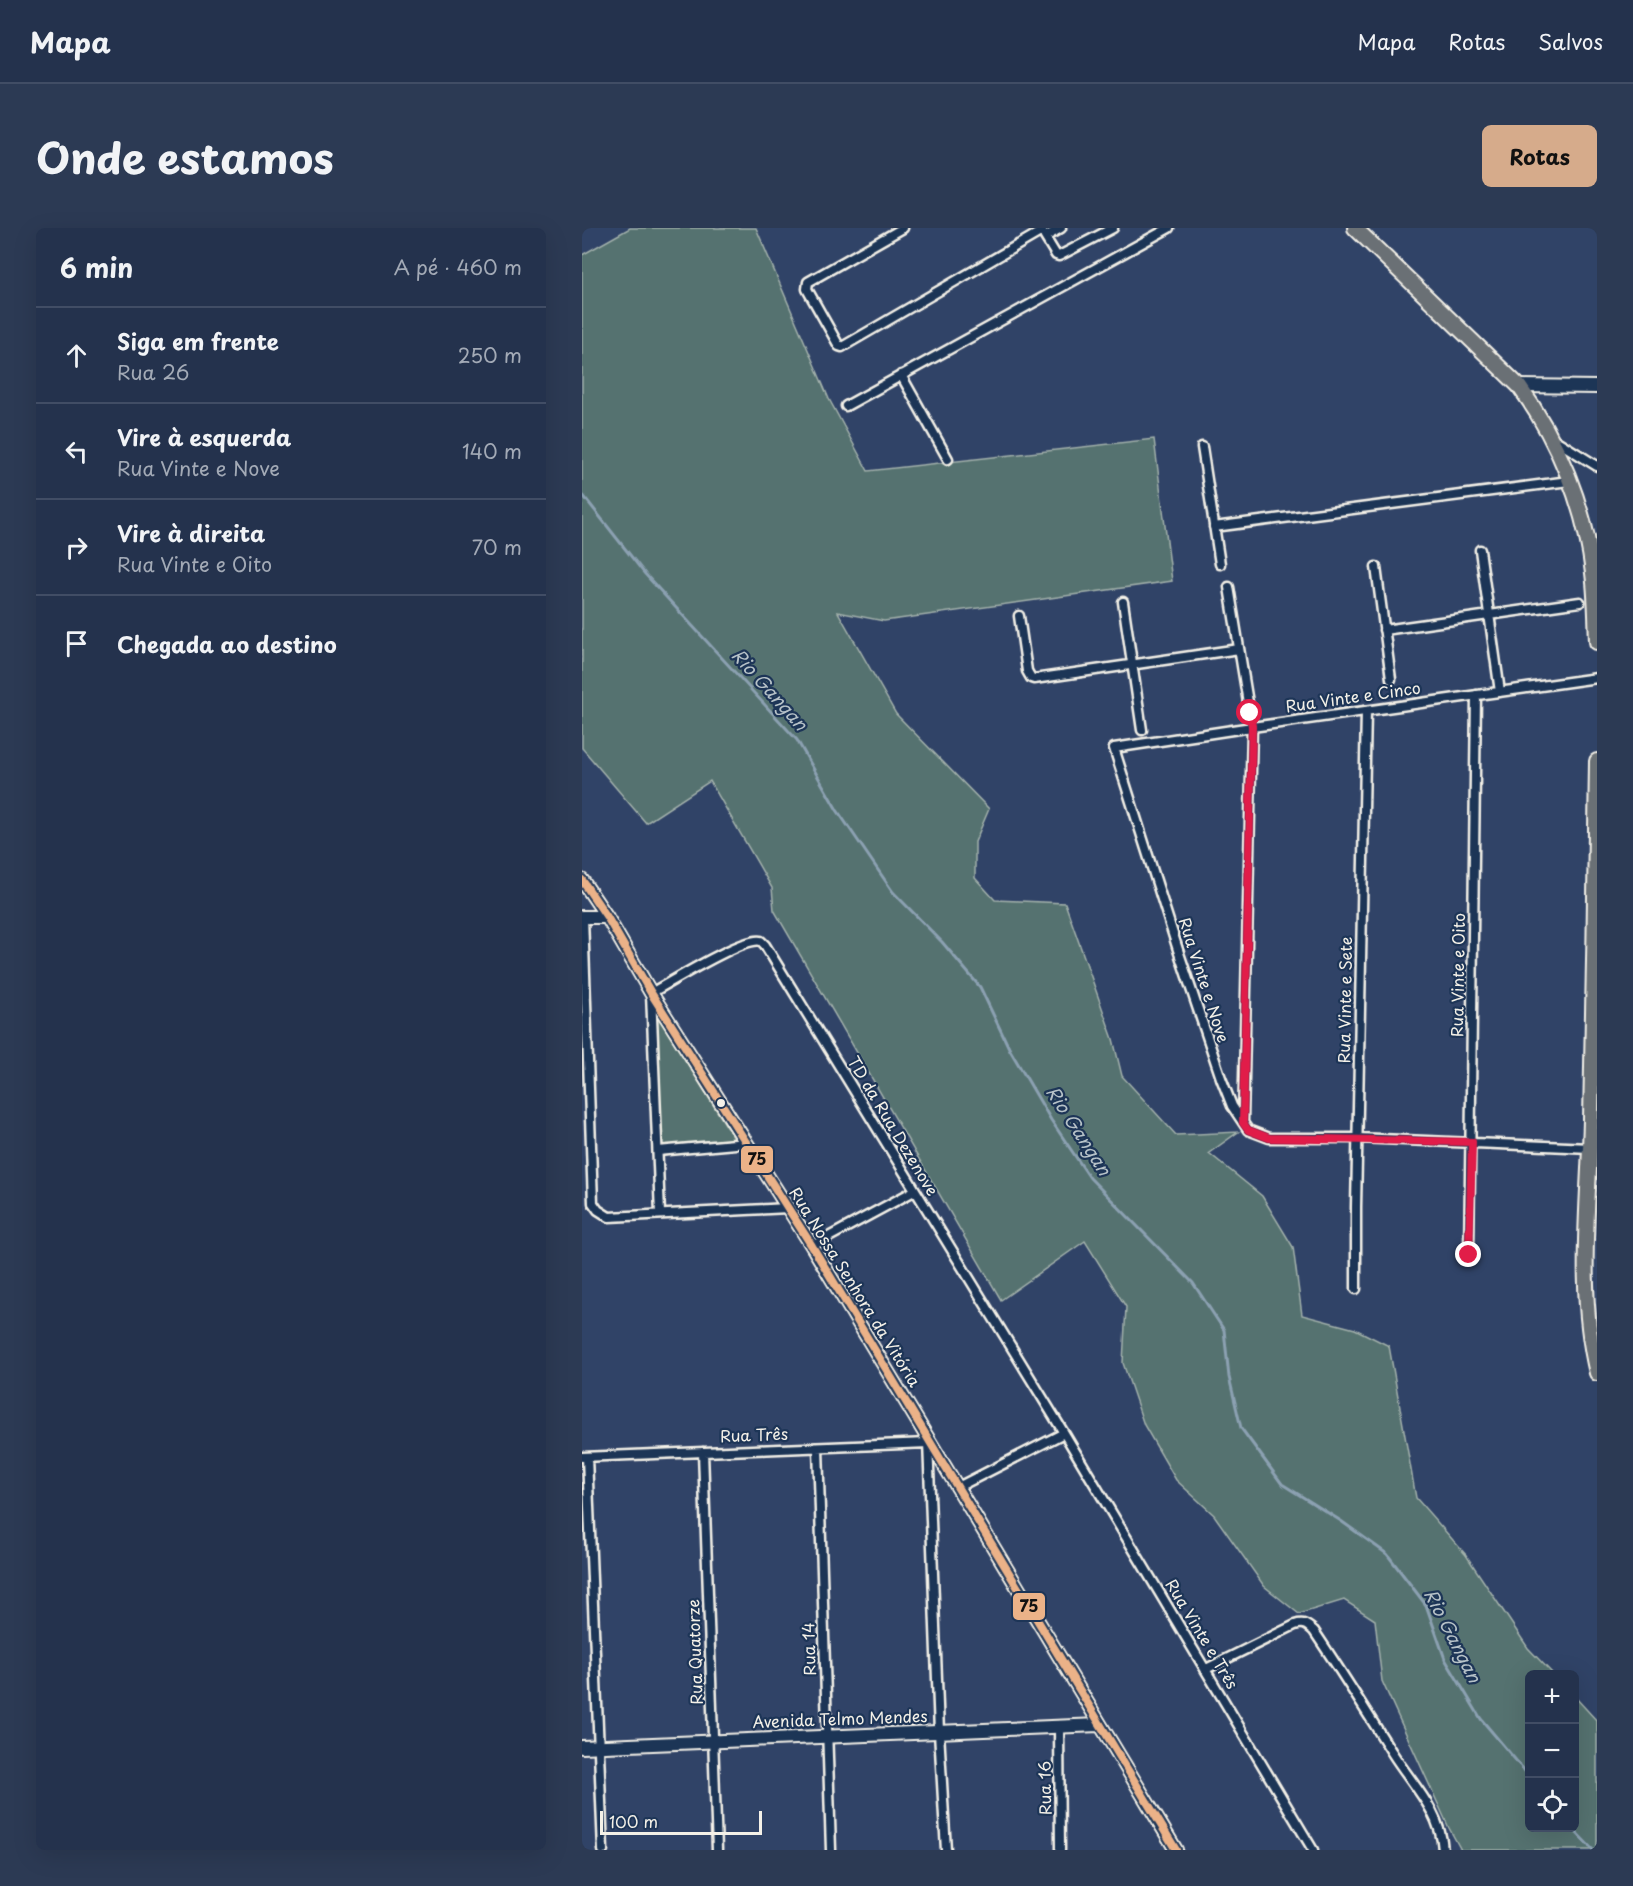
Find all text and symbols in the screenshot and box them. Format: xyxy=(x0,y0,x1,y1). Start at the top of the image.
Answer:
text: Mapa xyxy=(30,20,111,63)
text: Mapa xyxy=(1358,25,1415,57)
text: Rotas xyxy=(1448,25,1505,57)
text: Salvos xyxy=(1538,25,1603,57)
text: Onde estamos xyxy=(36,125,334,188)
button: Rotas xyxy=(1482,125,1597,187)
text: 6 min xyxy=(60,248,133,287)
text: A pé · 460 m xyxy=(394,252,522,282)
text: Siga em frente xyxy=(117,324,279,357)
icon: ahead xyxy=(60,339,93,372)
text: 250 m xyxy=(458,340,522,370)
text: Rua 26 xyxy=(117,357,189,387)
text: Vire à esquerda xyxy=(117,420,291,453)
icon: left xyxy=(60,435,93,468)
text: 140 m xyxy=(462,436,522,466)
text: Rua Vinte e Nove xyxy=(117,453,280,483)
text: Vire à direita xyxy=(117,516,265,549)
icon: right xyxy=(60,531,93,564)
text: 70 m xyxy=(472,532,522,562)
text: Rua Vinte e Oito xyxy=(117,549,272,579)
icon: arrive xyxy=(60,627,93,660)
text: Chegada ao destino xyxy=(117,627,337,660)
water label: Rio Gangan xyxy=(726,642,815,737)
street label: Rua Vinte e Cinco xyxy=(1284,675,1422,717)
route start xyxy=(1236,699,1262,725)
street label: Rua Vinte e Oito xyxy=(1444,913,1470,1037)
street label: Rua Vinte e Nove xyxy=(1173,914,1236,1045)
street label: Rua Vinte e Sete xyxy=(1331,936,1357,1064)
street label: TD da Rua Dezenove xyxy=(843,1051,945,1200)
water label: Rio Gangan xyxy=(1040,1080,1119,1181)
unlabelled marker xyxy=(715,1097,727,1109)
line badge: 75 xyxy=(740,1145,774,1174)
text: 75 xyxy=(747,1146,767,1170)
street label: Rua Nossa Senhora da Vitória xyxy=(784,1182,928,1392)
route end xyxy=(1455,1241,1481,1267)
street label: Rua Três xyxy=(720,1421,788,1447)
street label: Rua Vinte e Três xyxy=(1161,1574,1245,1693)
water label: Rio Gangan xyxy=(1418,1584,1489,1688)
line badge: 75 xyxy=(1012,1592,1046,1621)
text: 75 xyxy=(1019,1593,1039,1617)
street label: Rua Quatorze xyxy=(680,1599,708,1705)
street label: Rua 14 xyxy=(795,1622,821,1676)
map controls xyxy=(1525,1670,1579,1832)
button: + xyxy=(1525,1670,1579,1724)
street label: Avenida Telmo Mendes xyxy=(752,1703,928,1733)
button: − xyxy=(1525,1724,1579,1778)
street label: Rua 16 xyxy=(1032,1761,1056,1815)
button: locate xyxy=(1525,1778,1579,1832)
scale bar xyxy=(600,1808,762,1836)
text: 100 m xyxy=(609,1809,658,1833)

